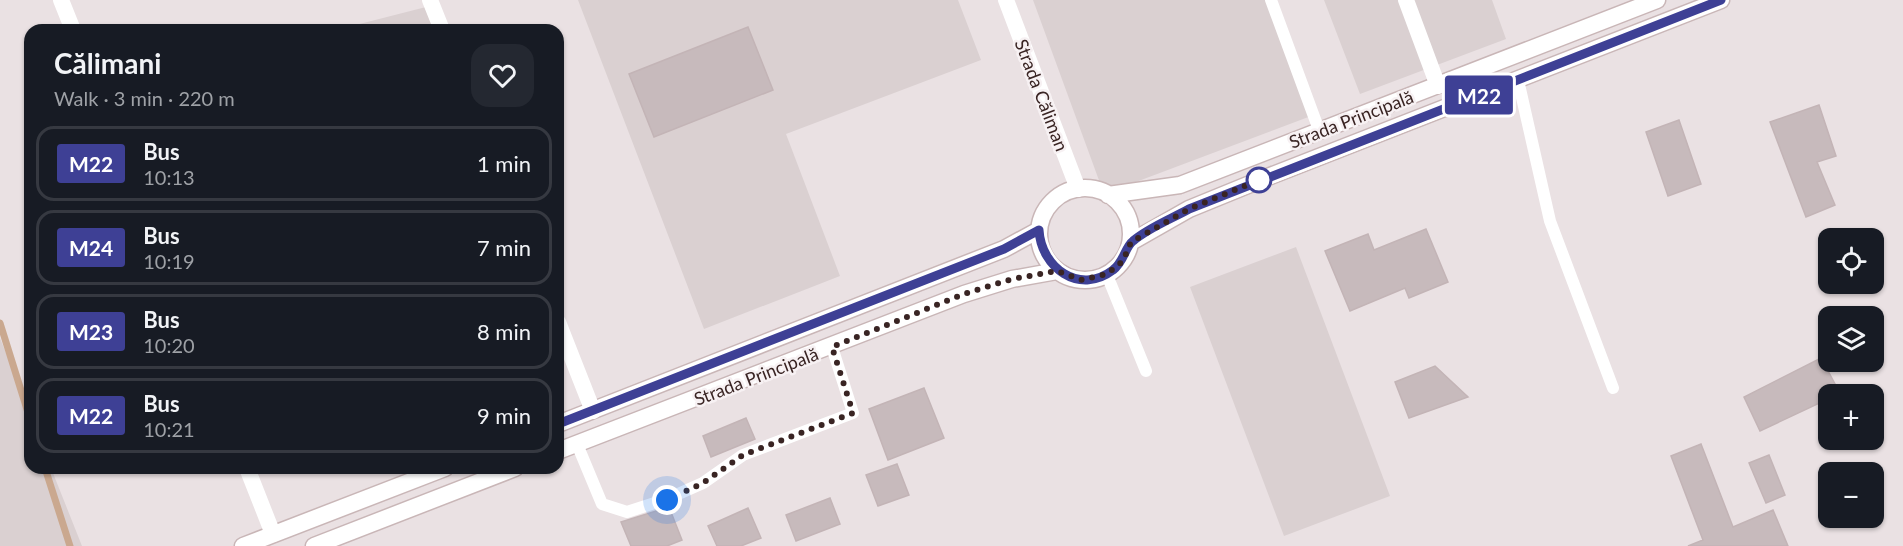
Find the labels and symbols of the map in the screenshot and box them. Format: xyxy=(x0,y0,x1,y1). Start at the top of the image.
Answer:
street label: Strada Căliman xyxy=(1011,36,1073,154)
line badge: M22 xyxy=(1444,76,1514,115)
street label: Strada Principală xyxy=(1286,85,1416,153)
unlabelled marker xyxy=(1246,167,1272,193)
street label: Strada Principală xyxy=(691,342,821,410)
your location xyxy=(652,485,682,515)

